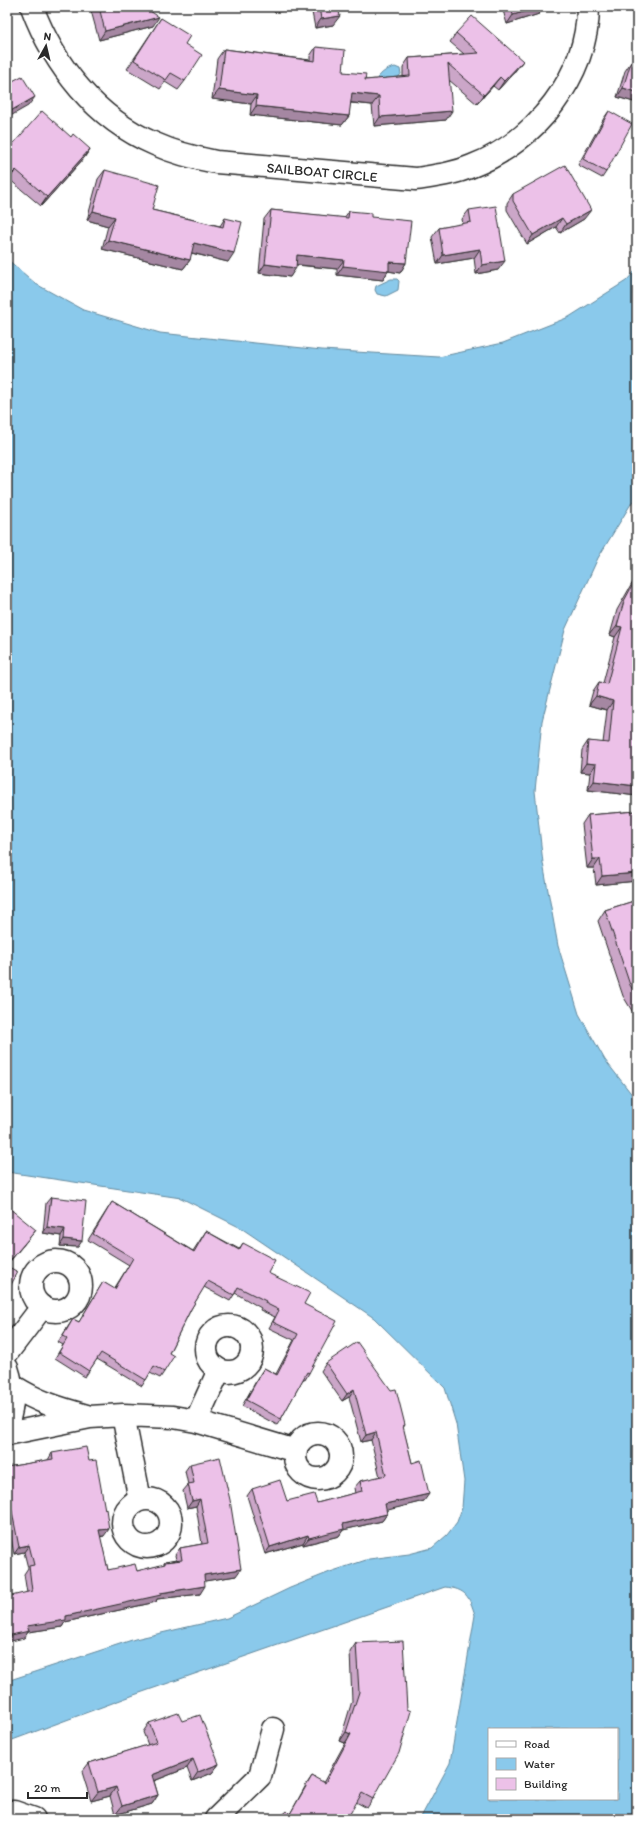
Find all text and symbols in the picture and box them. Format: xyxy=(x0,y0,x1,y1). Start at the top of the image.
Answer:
north arrow xyxy=(26,26,66,66)
text: N xyxy=(43,30,52,44)
street label: SAILBOAT CIRCLE xyxy=(266,159,378,186)
legend xyxy=(488,1728,618,1800)
text: Road xyxy=(524,1737,550,1751)
text: Water xyxy=(524,1757,555,1771)
scale bar xyxy=(28,1774,87,1800)
text: Building xyxy=(524,1777,568,1791)
text: 20 m xyxy=(34,1781,61,1795)

